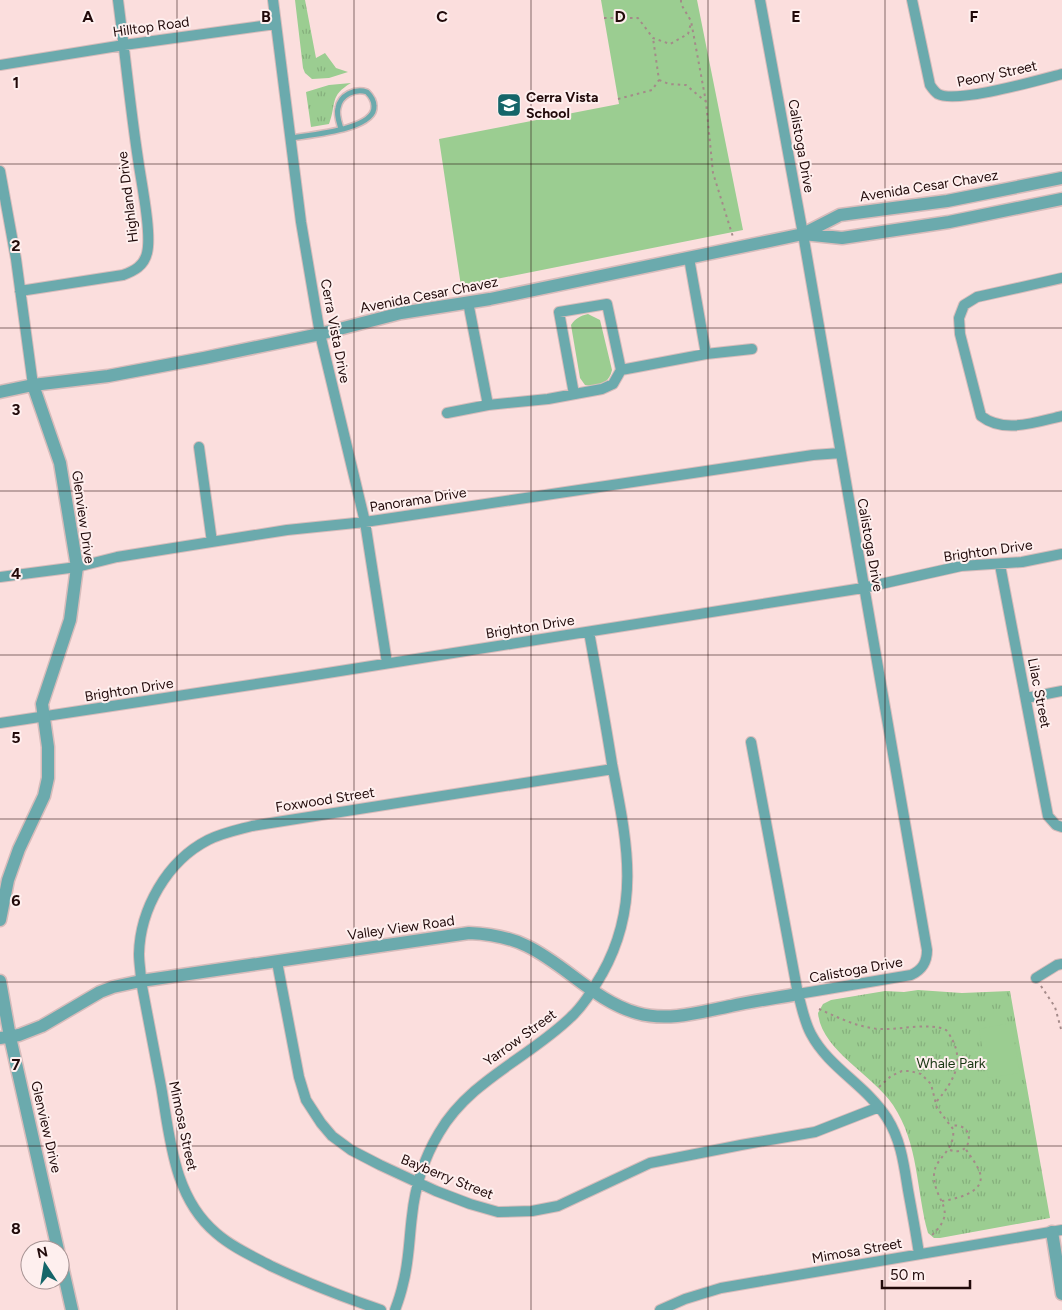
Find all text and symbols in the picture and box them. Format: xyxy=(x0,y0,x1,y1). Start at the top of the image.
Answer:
text: A xyxy=(82,7,94,26)
text: B xyxy=(261,7,271,26)
text: C xyxy=(436,7,448,26)
text: D xyxy=(614,7,626,26)
text: E xyxy=(791,7,801,26)
text: F xyxy=(970,7,979,26)
street label: Hilltop Road xyxy=(112,13,190,41)
street label: Peony Street xyxy=(955,57,1039,91)
text: 1 xyxy=(13,73,19,92)
place label: Cerra Vista School xyxy=(526,89,599,122)
school or university icon: Cerra Vista School xyxy=(496,92,522,118)
street label: Calistoga Drive xyxy=(784,98,818,194)
street label: Highland Drive xyxy=(114,150,142,244)
street label: Avenida Cesar Chavez xyxy=(858,167,1000,205)
text: 2 xyxy=(11,236,21,255)
street label: Avenida Cesar Chavez xyxy=(359,273,500,317)
street label: Cerra Vista Drive xyxy=(317,278,353,385)
text: 3 xyxy=(12,400,21,419)
street label: Glenview Drive xyxy=(68,469,98,565)
street label: Panorama Drive xyxy=(368,484,468,516)
street label: Calistoga Drive xyxy=(853,497,887,593)
street label: Brighton Drive xyxy=(942,536,1034,566)
text: 4 xyxy=(11,564,21,583)
street label: Brighton Drive xyxy=(484,612,576,642)
street label: Lilac Street xyxy=(1024,657,1054,729)
street label: Brighton Drive xyxy=(83,675,175,705)
text: 5 xyxy=(11,728,21,747)
street label: Foxwood Street xyxy=(274,784,376,816)
text: 6 xyxy=(11,891,21,910)
street label: Valley View Road xyxy=(346,912,456,944)
street label: Calistoga Drive xyxy=(808,953,904,987)
street label: Yarrow Street xyxy=(480,1006,560,1070)
text: 7 xyxy=(12,1055,21,1074)
park label: Whale Park xyxy=(916,1055,986,1072)
street label: Glenview Drive xyxy=(27,1079,65,1175)
street label: Mimosa Street xyxy=(165,1080,201,1172)
street label: Bayberry Street xyxy=(398,1151,496,1203)
text: 8 xyxy=(11,1219,21,1238)
street label: Mimosa Street xyxy=(810,1235,904,1267)
north arrow xyxy=(20,1240,70,1290)
text: N xyxy=(35,1243,49,1262)
scale bar xyxy=(882,1258,970,1290)
text: 50 m xyxy=(890,1266,925,1284)

